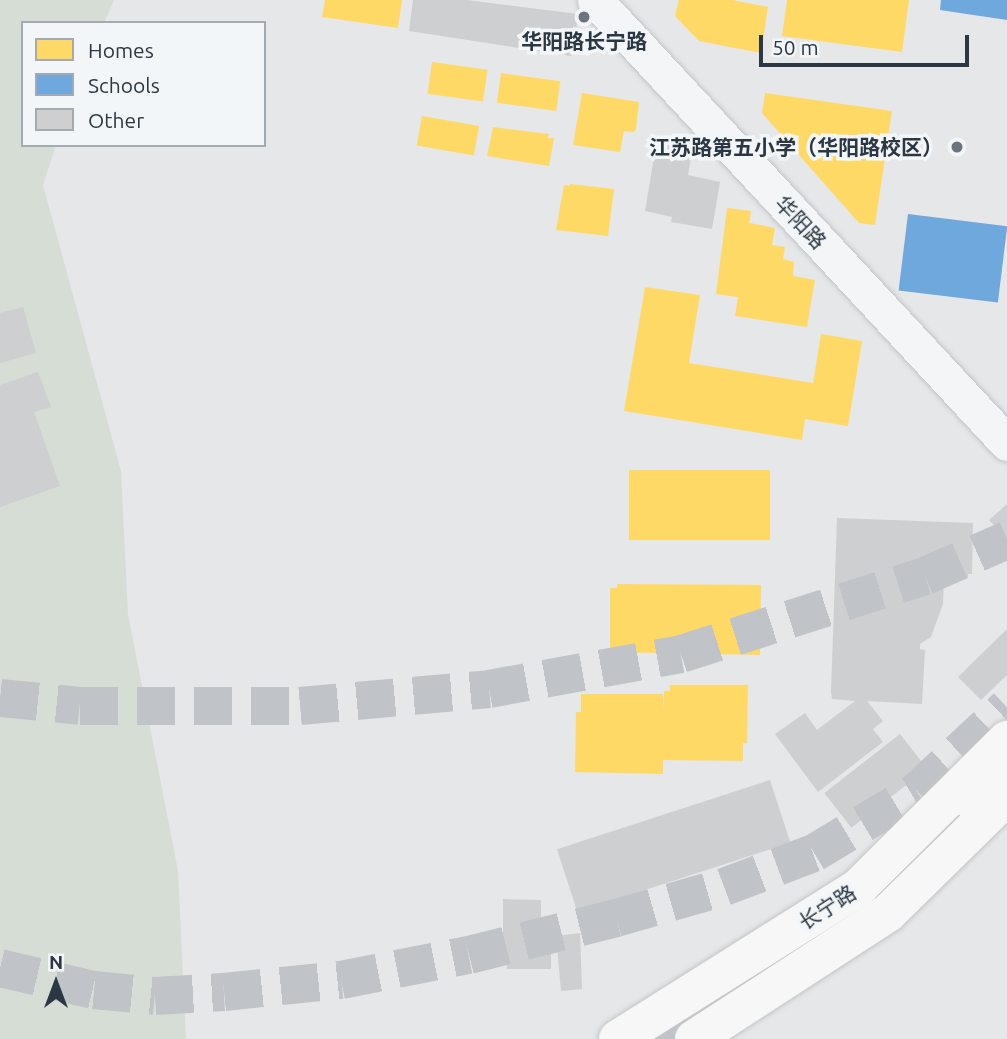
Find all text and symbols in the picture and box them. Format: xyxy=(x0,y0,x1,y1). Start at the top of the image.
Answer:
marker: 华阳路长宁路 xyxy=(576,9,592,25)
legend xyxy=(21,21,266,147)
scale bar xyxy=(762,21,972,65)
place label: 华阳路长宁路 xyxy=(521,28,647,54)
text: 50 m xyxy=(772,35,819,59)
text: Homes xyxy=(88,38,154,62)
text: Schools xyxy=(88,73,160,97)
text: Other xyxy=(88,108,144,132)
place label: 江苏路第五小学（华阳路校区） xyxy=(649,134,943,160)
marker: 江苏路第五小学（华阳路校区） xyxy=(949,139,965,155)
street label: 华阳路 xyxy=(770,190,832,254)
street label: 长宁路 xyxy=(794,879,860,935)
north arrow xyxy=(21,948,91,1018)
text: N xyxy=(49,951,63,973)

